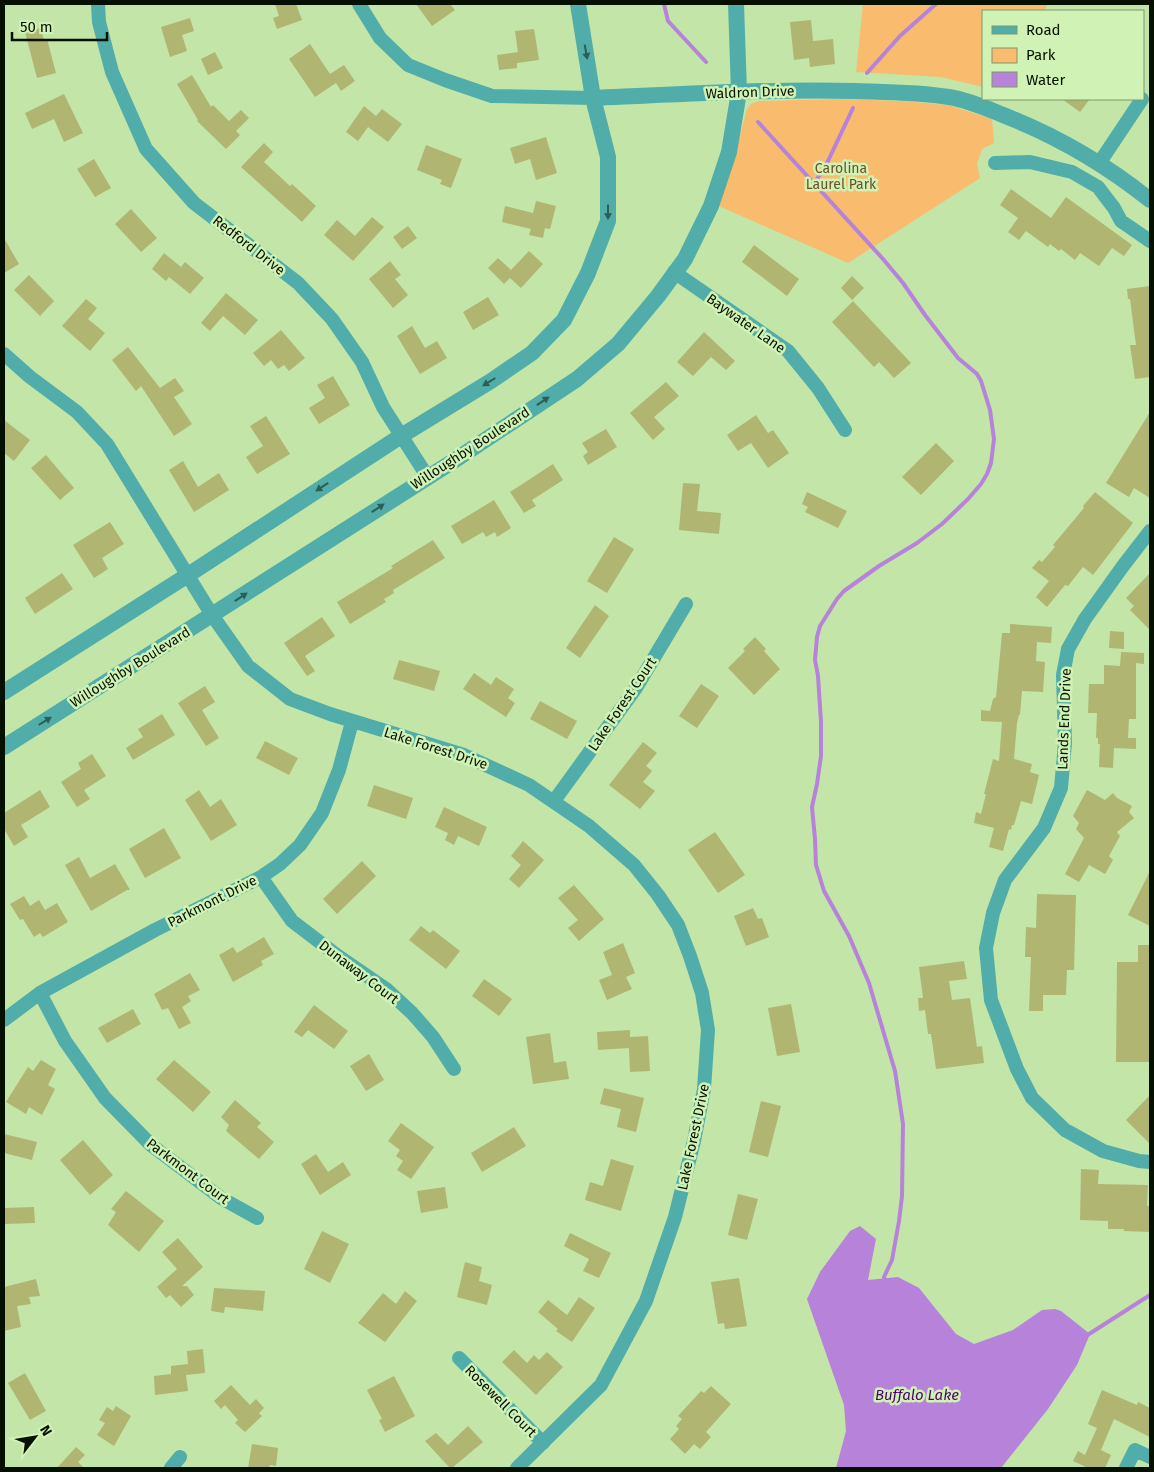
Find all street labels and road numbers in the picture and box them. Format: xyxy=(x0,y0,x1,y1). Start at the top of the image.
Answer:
street label: Waldron Drive xyxy=(705,82,795,103)
street label: Redford Drive xyxy=(209,212,288,279)
street label: Baywater Lane xyxy=(703,290,788,357)
street label: Willoughby Boulevard xyxy=(408,404,533,493)
street label: Willoughby Boulevard xyxy=(67,624,193,711)
street label: Lake Forest Court xyxy=(585,653,661,754)
street label: Lands End Drive xyxy=(1054,668,1075,770)
street label: Lake Forest Drive xyxy=(382,724,490,773)
street label: Parkmont Drive xyxy=(165,872,260,931)
street label: Dunaway Court xyxy=(316,937,403,1008)
street label: Lake Forest Drive xyxy=(674,1082,713,1192)
street label: Parkmont Court xyxy=(143,1135,233,1209)
street label: Rosewell Court xyxy=(461,1362,541,1441)

